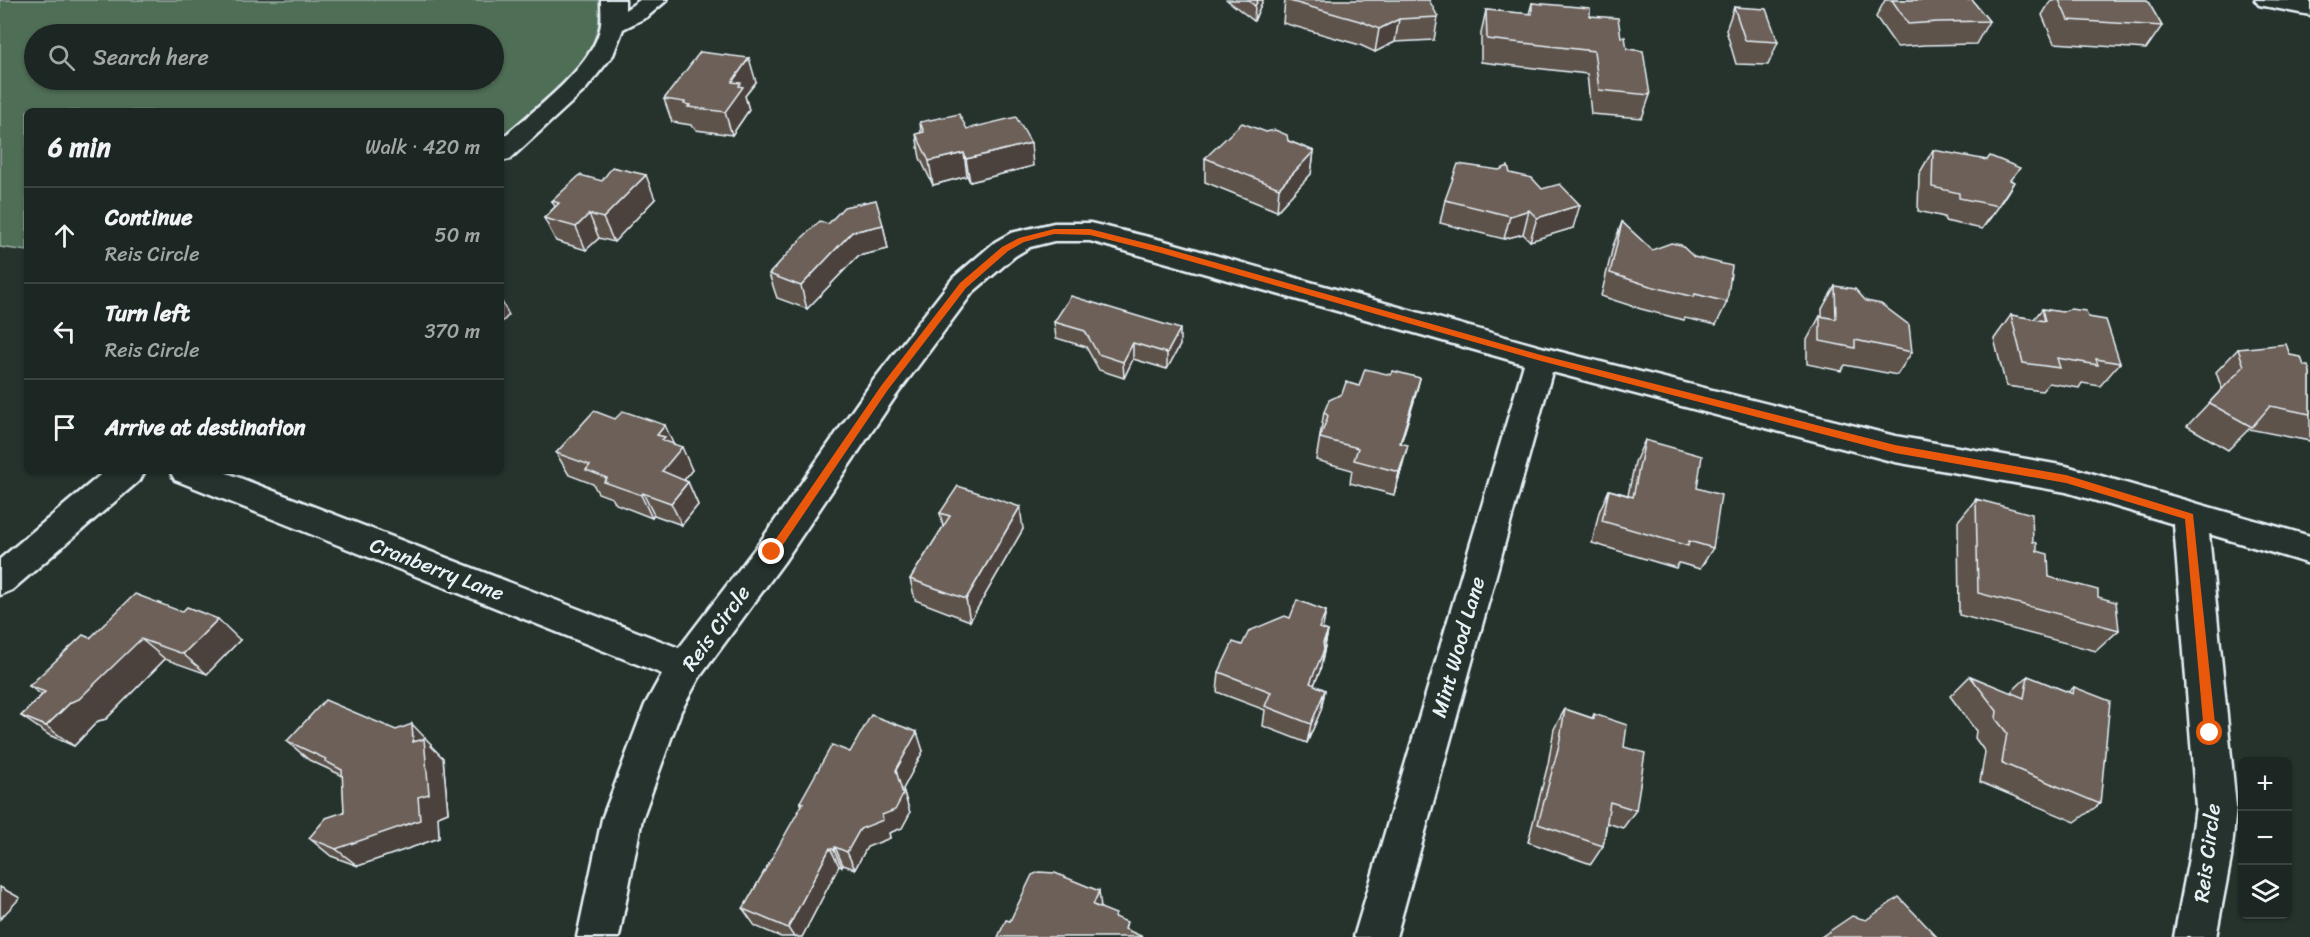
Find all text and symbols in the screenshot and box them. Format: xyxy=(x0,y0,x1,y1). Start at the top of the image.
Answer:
search box xyxy=(24,24,504,90)
text: Search here xyxy=(93,38,209,77)
icon: search xyxy=(45,41,78,74)
text: 6 min xyxy=(48,124,111,170)
text: Walk · 420 m xyxy=(365,130,480,165)
text: Continue xyxy=(105,198,193,237)
text: 50 m xyxy=(435,218,480,253)
icon: ahead xyxy=(48,219,81,252)
text: Reis Circle xyxy=(105,237,200,272)
text: Turn left xyxy=(105,294,190,333)
text: 370 m xyxy=(424,314,480,349)
icon: left xyxy=(48,315,81,348)
text: Reis Circle xyxy=(105,333,200,368)
text: Arrive at destination xyxy=(105,408,306,447)
icon: arrive xyxy=(48,411,81,444)
street label: Cranberry Lane xyxy=(364,526,510,612)
route end xyxy=(758,538,784,564)
street label: Mint Wood Lane xyxy=(1420,572,1496,722)
street label: Reis Circle xyxy=(671,577,761,679)
route start xyxy=(2196,719,2222,745)
map controls xyxy=(2238,757,2292,919)
button: + xyxy=(2238,757,2292,811)
street label: Reis Circle xyxy=(2182,801,2232,905)
button: − xyxy=(2238,811,2292,865)
button: layers xyxy=(2238,865,2292,919)

